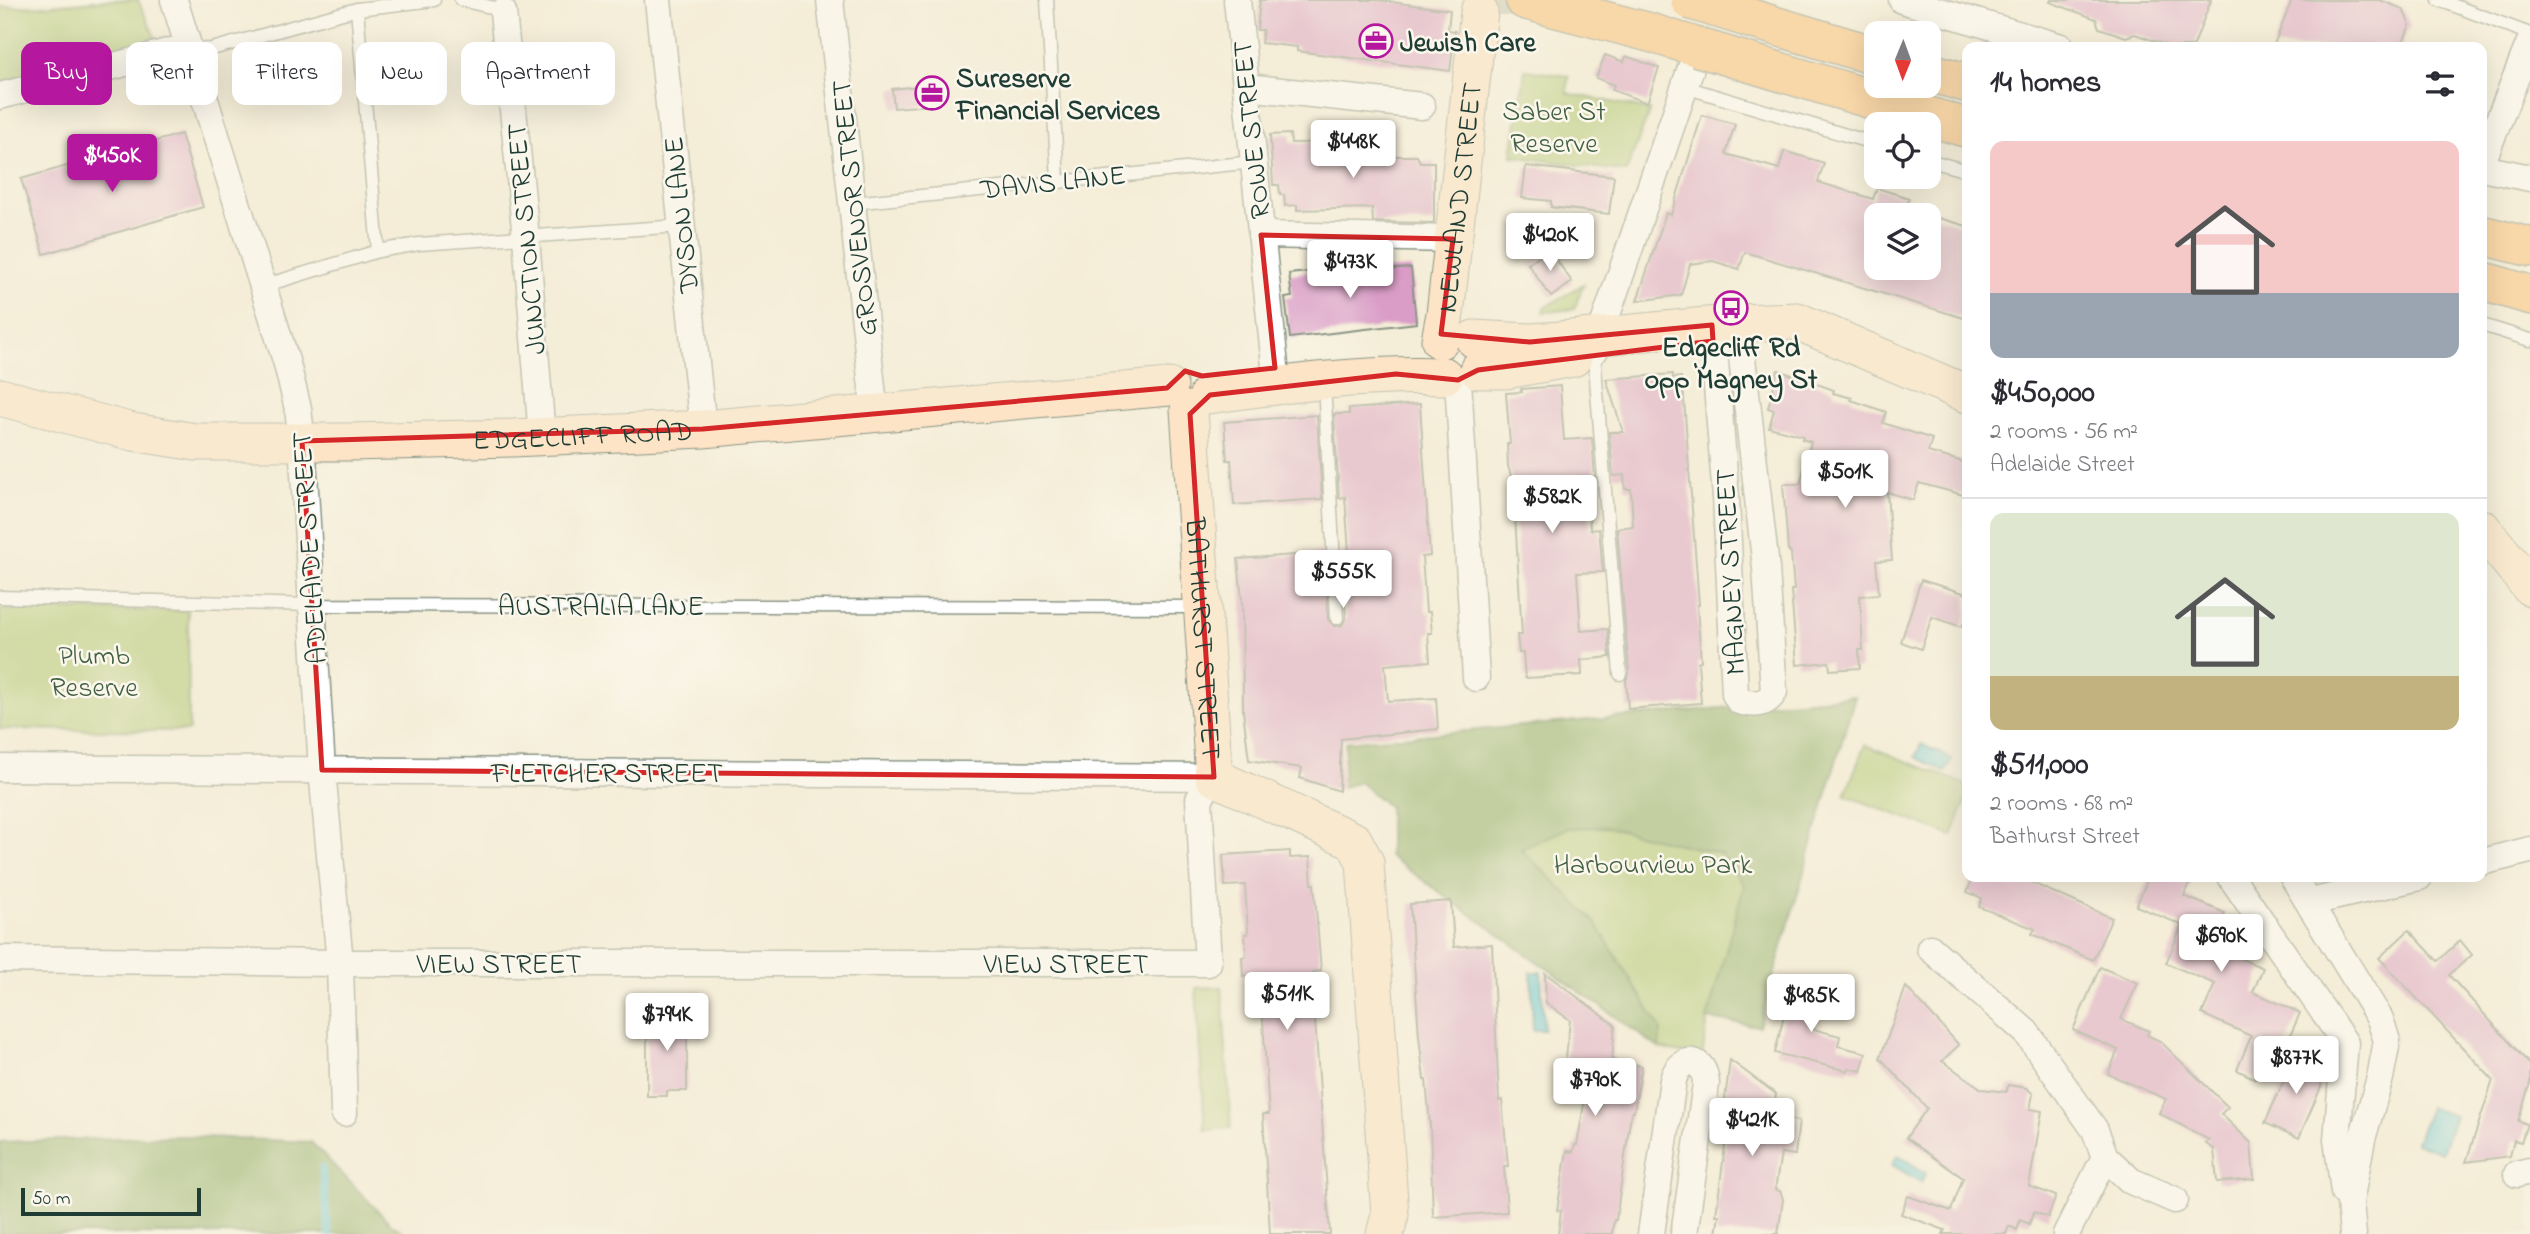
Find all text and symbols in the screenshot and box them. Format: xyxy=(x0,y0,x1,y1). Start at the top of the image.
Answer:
north arrow xyxy=(1864,21,1941,98)
map controls xyxy=(1864,21,1941,280)
office icon: Jewish Care xyxy=(1357,22,1395,60)
place label: Jewish Care xyxy=(1400,24,1537,65)
street label: ROWE STREET xyxy=(1224,38,1283,221)
chip: Buy xyxy=(21,42,112,105)
chip: Rent xyxy=(126,42,218,105)
chip: Filters xyxy=(232,42,342,105)
chip: New xyxy=(356,42,447,105)
chip: Apartment xyxy=(461,42,615,105)
place label: Sureserve Financial Services xyxy=(954,60,1161,133)
text: 14 homes xyxy=(1990,62,2101,106)
icon: filters xyxy=(2421,65,2459,103)
office icon: Sureserve Financial Services xyxy=(913,74,951,112)
street label: GROSVENOR STREET xyxy=(823,77,890,338)
street label: NEWLAND STREET xyxy=(1428,80,1495,315)
park label: Saber St Reserve xyxy=(1502,93,1606,166)
button: locate xyxy=(1864,112,1941,189)
pin: $448K xyxy=(1304,120,1402,180)
street label: JUNCTION STREET xyxy=(498,121,559,356)
text: $448K xyxy=(1327,126,1379,159)
pin: $450K xyxy=(63,134,161,194)
street label: DYSON LANE xyxy=(655,134,712,296)
text: $450K xyxy=(83,140,141,173)
street label: DAVIS LANE xyxy=(978,156,1128,213)
icon: home xyxy=(2162,187,2288,313)
button: layers xyxy=(1864,203,1941,280)
pin: $420K xyxy=(1501,214,1599,273)
text: $420K xyxy=(1522,219,1578,252)
pin: $473K xyxy=(1301,240,1399,300)
text: $473K xyxy=(1323,246,1377,279)
bus stop icon: Edgecliff Rd opp Magney St xyxy=(1712,289,1750,327)
place label: Edgecliff Rd opp Magney St xyxy=(1644,329,1818,403)
text: $450,000 xyxy=(1990,372,2095,416)
street label: EDGECLIFF ROAD xyxy=(472,413,693,463)
text: 2 rooms · 56 m² xyxy=(1990,416,2138,449)
street label: ADELAIDE STREET xyxy=(283,430,340,665)
text: Adelaide Street xyxy=(1990,449,2135,482)
pin: $501K xyxy=(1796,450,1894,510)
text: $501K xyxy=(1817,456,1873,489)
street label: MAGNEY STREET xyxy=(1707,467,1758,676)
pin: $582K xyxy=(1503,476,1601,535)
text: $582K xyxy=(1523,481,1581,514)
street label: BATHURST STREET xyxy=(1172,516,1230,761)
pin: $555K xyxy=(1294,550,1392,610)
text: $555K xyxy=(1311,556,1375,589)
icon: home xyxy=(2162,559,2288,685)
street label: AUSTRALIA LANE xyxy=(498,588,704,629)
park label: Plumb Reserve xyxy=(50,637,138,710)
text: $511,000 xyxy=(1990,744,2088,788)
street label: FLETCHER STREET xyxy=(490,755,723,796)
text: 2 rooms · 68 m² xyxy=(1990,788,2133,821)
text: Bathurst Street xyxy=(1990,821,2140,854)
park label: Harbourview Park xyxy=(1554,846,1753,887)
pin: $690K xyxy=(2172,914,2270,974)
text: $690K xyxy=(2195,920,2247,953)
street label: VIEW STREET xyxy=(416,946,581,987)
street label: VIEW STREET xyxy=(983,946,1148,987)
pin: $511K xyxy=(1238,972,1336,1032)
pin: $485K xyxy=(1762,974,1860,1034)
text: $511K xyxy=(1261,978,1313,1011)
text: $485K xyxy=(1783,980,1839,1013)
pin: $794K xyxy=(618,993,716,1053)
text: $794K xyxy=(642,999,692,1032)
pin: $877K xyxy=(2247,1036,2345,1096)
text: $877K xyxy=(2270,1042,2322,1075)
pin: $790K xyxy=(1546,1058,1644,1118)
text: $790K xyxy=(1569,1064,1621,1097)
pin: $421K xyxy=(1703,1098,1801,1158)
text: $421K xyxy=(1725,1104,1779,1137)
scale bar xyxy=(21,1185,201,1217)
text: 50 m xyxy=(32,1186,71,1213)

